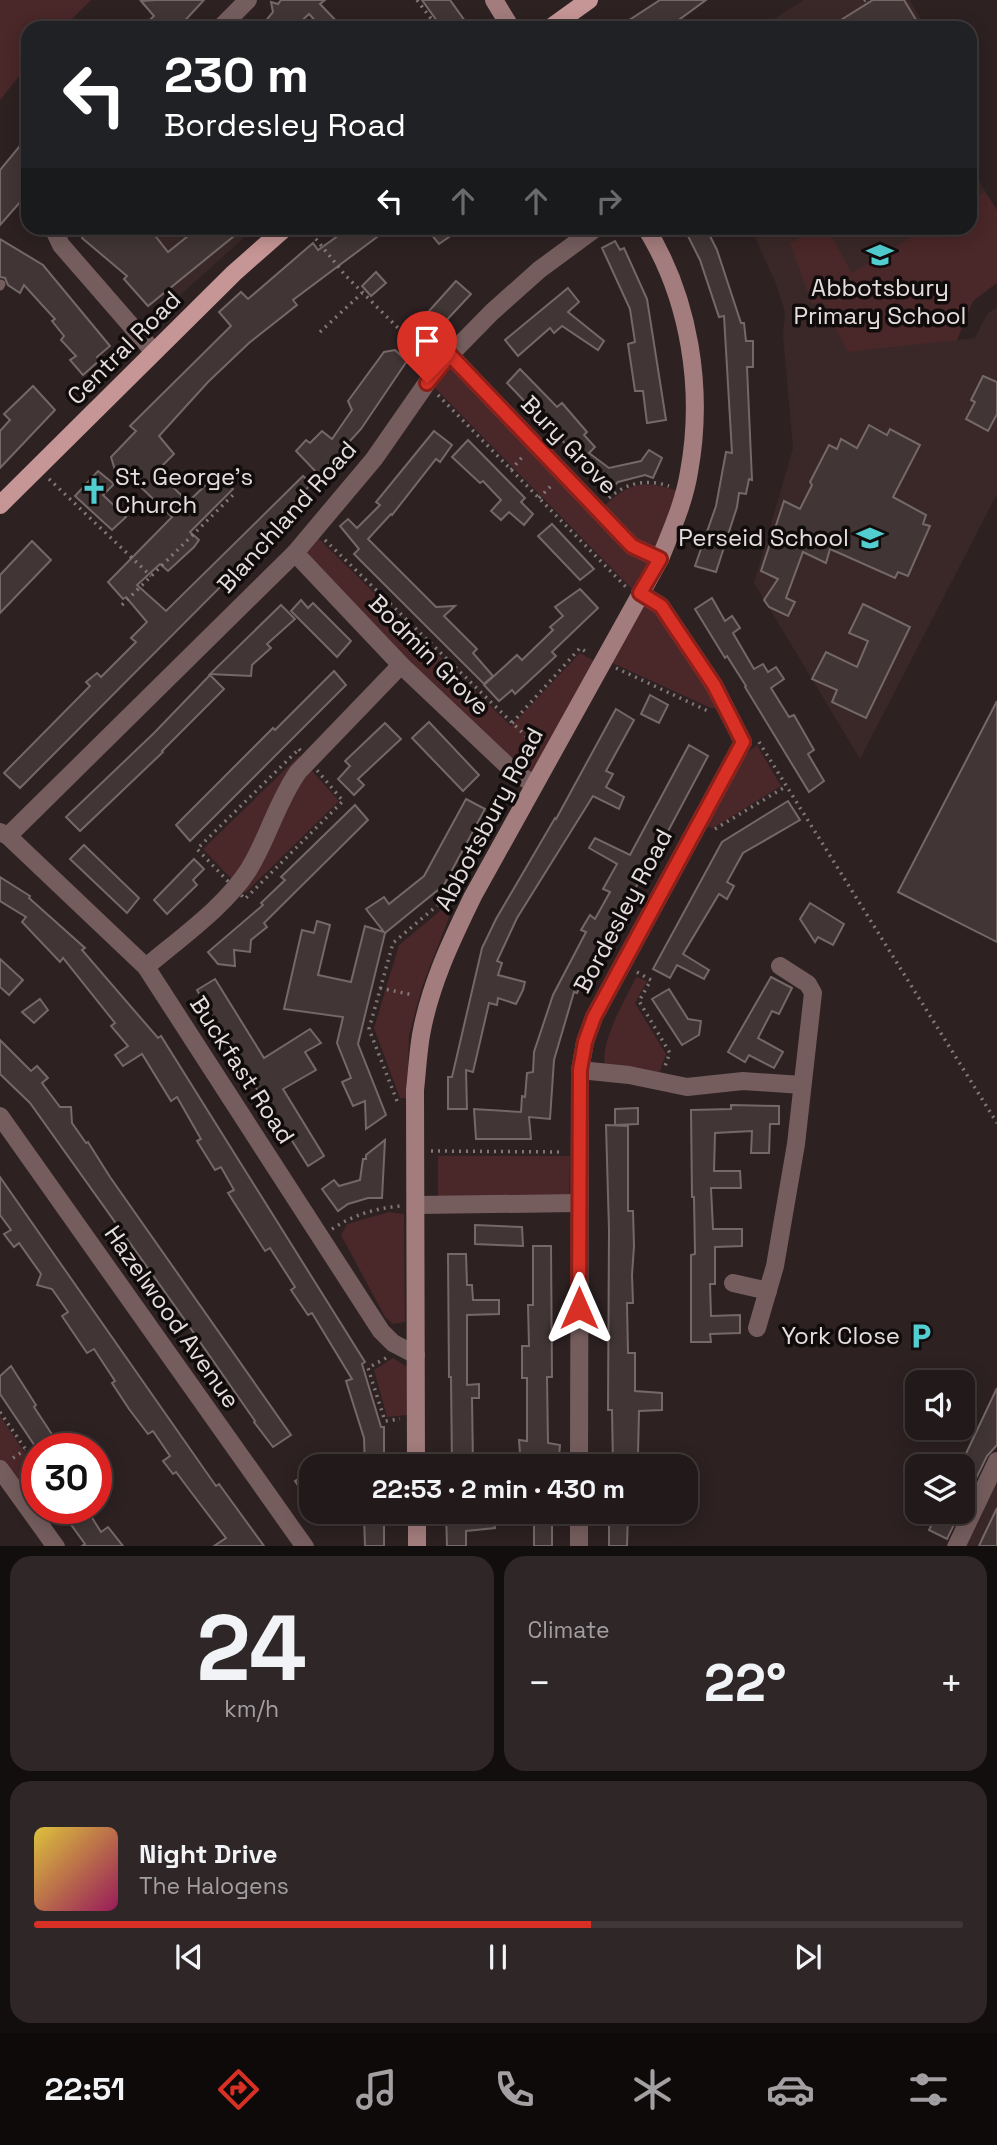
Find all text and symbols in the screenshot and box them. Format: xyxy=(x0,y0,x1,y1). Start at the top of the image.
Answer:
text: 230 m xyxy=(164,44,309,106)
icon: left xyxy=(49,49,140,140)
text: Bordesley Road xyxy=(164,105,406,145)
icon: left xyxy=(371,182,409,220)
icon: ahead xyxy=(444,182,482,220)
icon: ahead xyxy=(517,182,555,220)
icon: right xyxy=(590,182,628,220)
school or university icon: Abbotsbury Primary School xyxy=(865,240,895,270)
place label: Abbotsbury Primary School xyxy=(794,272,967,331)
street label: Central Road xyxy=(60,284,187,411)
pin xyxy=(397,311,457,383)
icon: arrive xyxy=(408,322,446,360)
street label: Bury Grove xyxy=(514,389,624,501)
street label: Blanchland Road xyxy=(210,434,363,599)
place label: St. George's Church xyxy=(115,461,253,520)
church icon: St. George's Church xyxy=(79,476,109,506)
place label: Perseid School xyxy=(678,522,849,553)
school or university icon: Perseid School xyxy=(855,523,885,553)
street label: Bodmin Grove xyxy=(362,587,497,722)
street label: Abbotsbury Road xyxy=(427,722,550,916)
street label: Bordesley Road xyxy=(566,823,679,998)
street label: Buckfast Road xyxy=(183,990,302,1150)
street label: Hazelwood Avenue xyxy=(98,1219,247,1414)
position arrow xyxy=(542,1271,616,1345)
place label: York Close xyxy=(782,1320,900,1351)
parking icon: York Close xyxy=(906,1321,936,1351)
map controls xyxy=(905,1370,975,1524)
button: sound xyxy=(905,1370,975,1440)
speed limit sign: 30 xyxy=(21,1433,112,1524)
button: layers xyxy=(905,1454,975,1524)
text: 22:53 · 2 min · 430 m xyxy=(372,1472,625,1506)
text: 24 xyxy=(197,1590,307,1707)
text: Climate xyxy=(528,1615,610,1645)
text: 22° xyxy=(704,1650,786,1716)
text: − xyxy=(528,1659,551,1707)
text: + xyxy=(939,1659,963,1707)
text: km/h xyxy=(224,1694,279,1724)
text: Night Drive xyxy=(139,1837,277,1871)
text: The Halogens xyxy=(139,1871,289,1901)
icon: previous xyxy=(170,1938,208,1976)
icon: pause xyxy=(479,1938,517,1976)
icon: next xyxy=(789,1938,827,1976)
icon: directions xyxy=(214,2065,263,2114)
icon: music xyxy=(352,2065,401,2114)
icon: phone xyxy=(490,2065,539,2114)
icon: climate xyxy=(628,2065,677,2114)
icon: car xyxy=(766,2065,815,2114)
icon: filters xyxy=(904,2065,953,2114)
text: 22:51 xyxy=(44,2069,125,2109)

